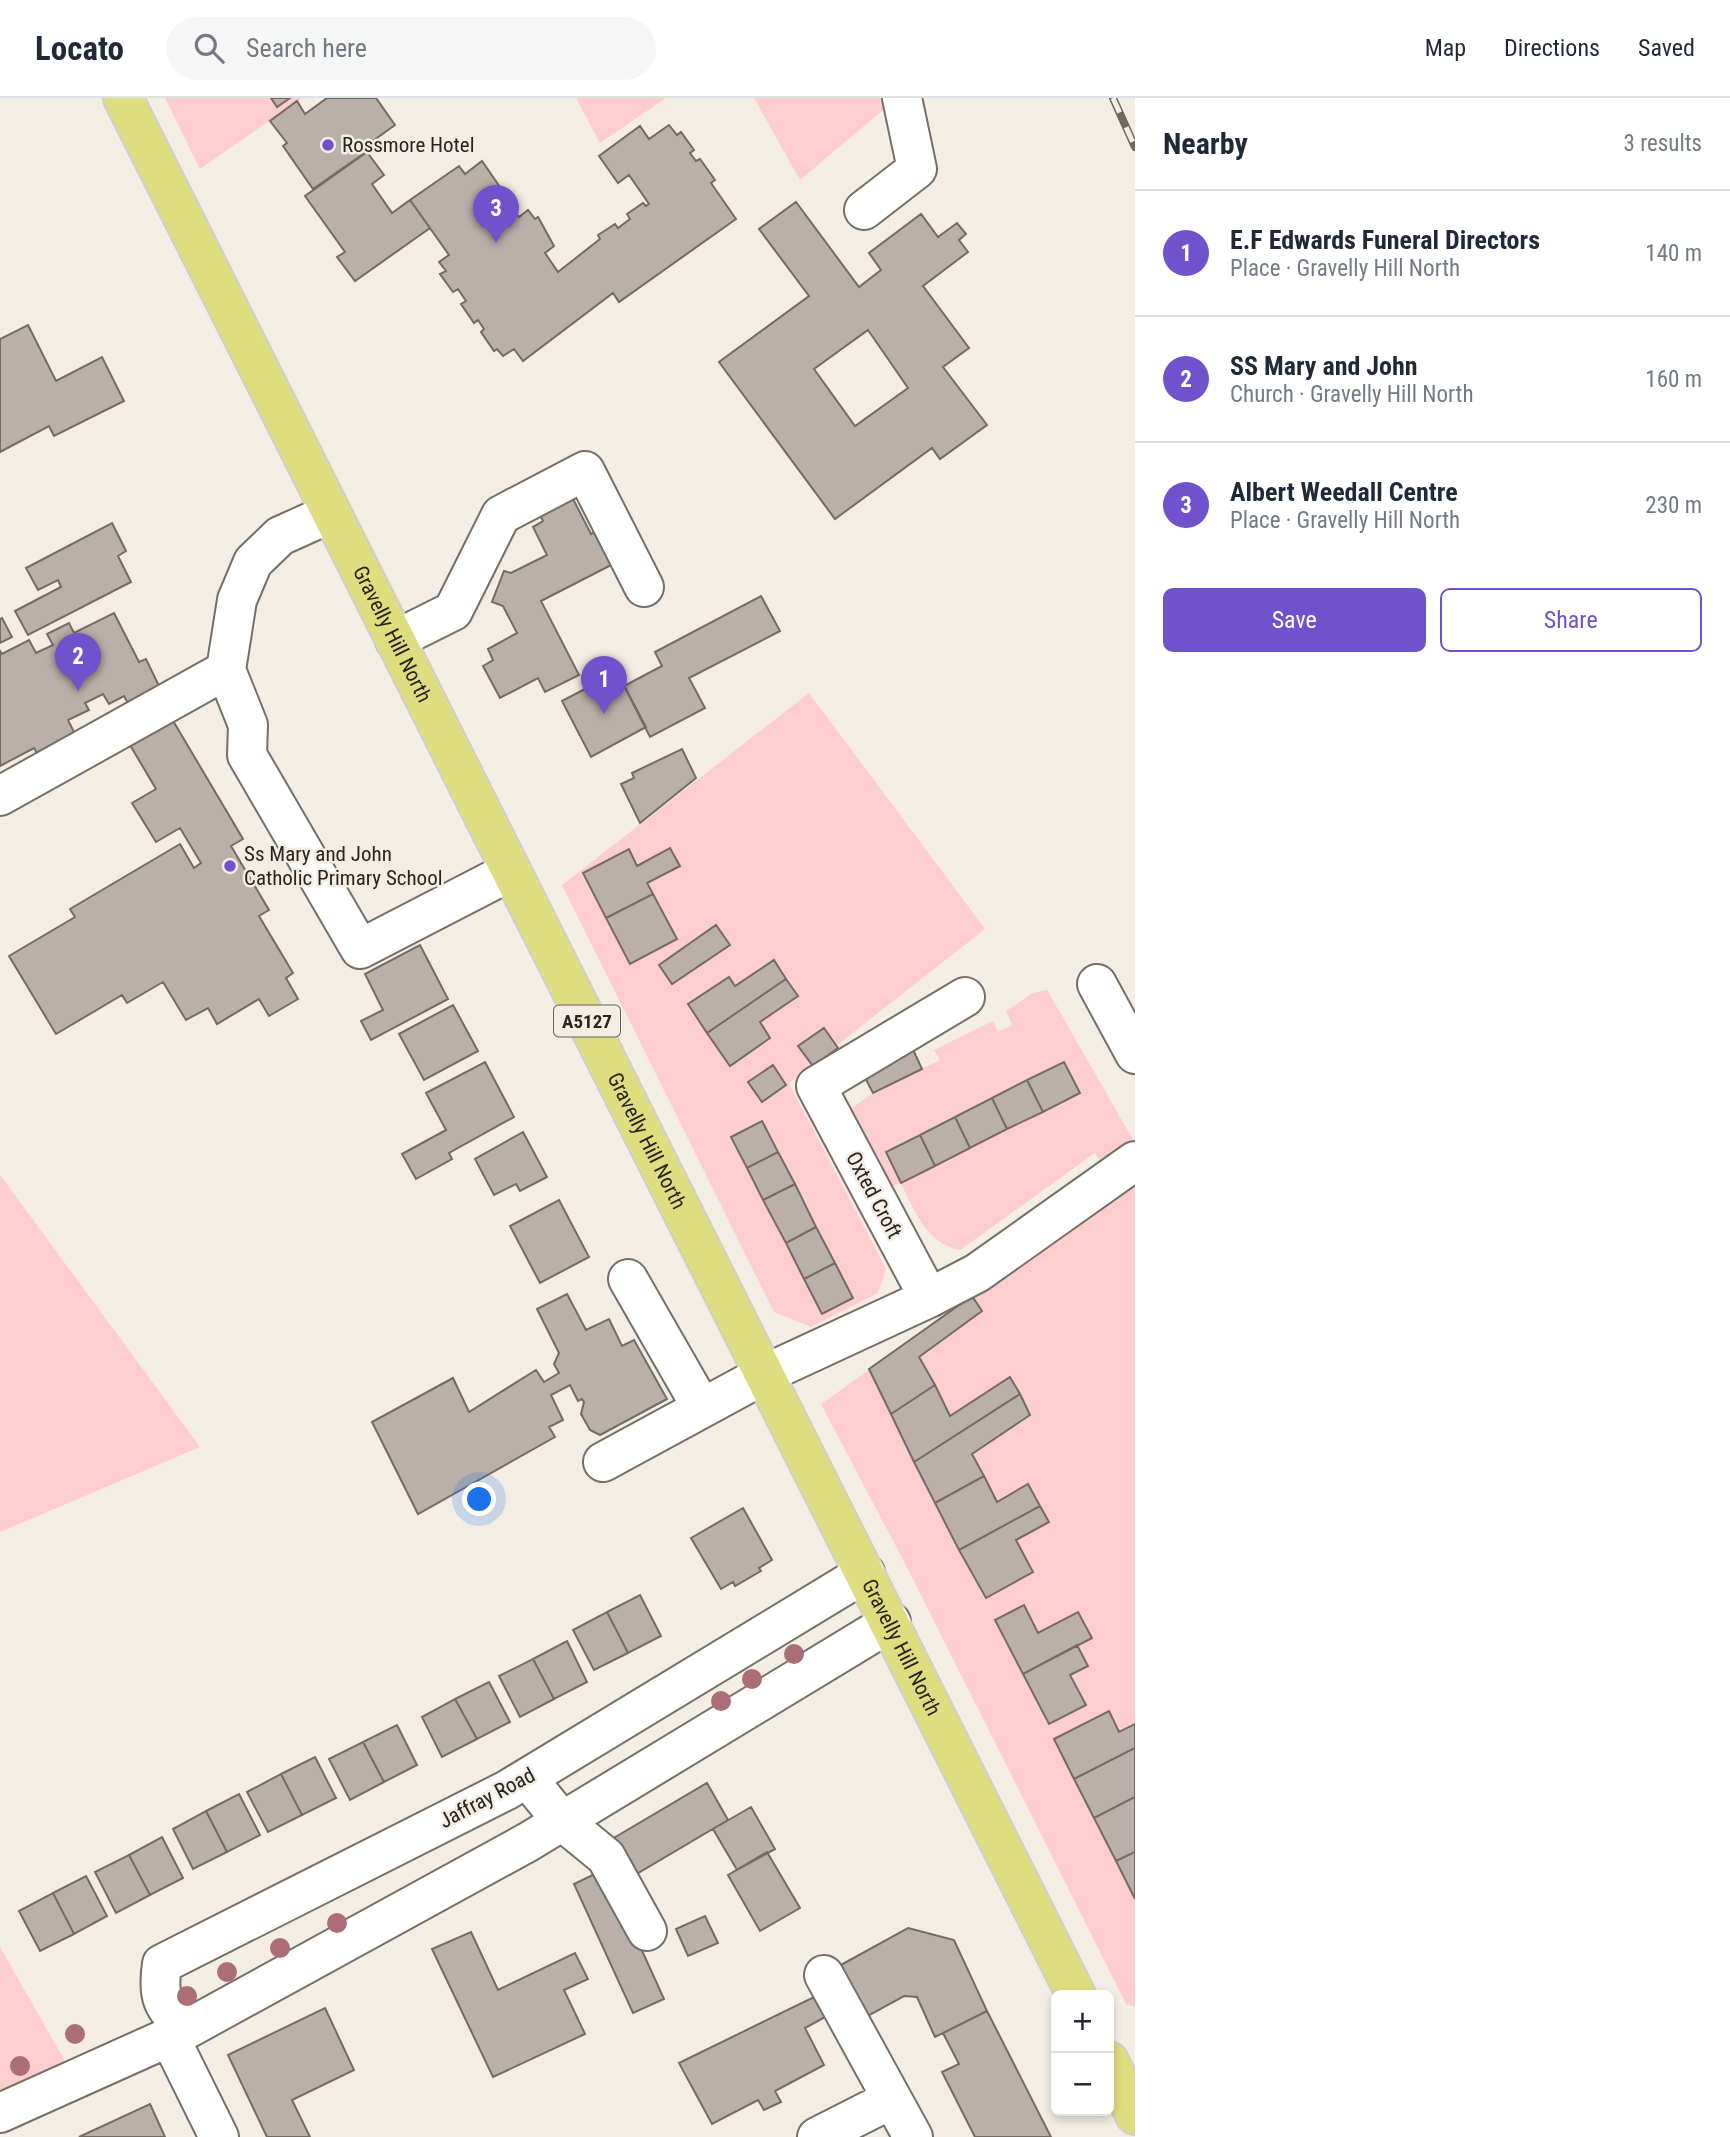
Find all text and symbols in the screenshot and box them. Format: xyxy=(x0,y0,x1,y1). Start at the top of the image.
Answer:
search box xyxy=(166,17,656,80)
text: Locato xyxy=(35,29,124,68)
icon: search xyxy=(190,29,228,67)
text: Search here xyxy=(246,33,367,63)
text: Map xyxy=(1425,34,1466,62)
text: Directions xyxy=(1504,34,1600,62)
text: Saved xyxy=(1638,34,1695,62)
text: Nearby xyxy=(1163,126,1248,161)
text: 3 results xyxy=(1624,130,1702,157)
place label: Rossmore Hotel xyxy=(342,133,475,157)
marker: Rossmore Hotel xyxy=(320,137,336,153)
pin: 3 xyxy=(473,185,519,243)
text: E.F Edwards Funeral Directors xyxy=(1230,225,1540,255)
text: 1 xyxy=(1180,240,1192,267)
text: 140 m xyxy=(1645,240,1702,267)
text: Place · Gravelly Hill North xyxy=(1230,255,1460,282)
text: SS Mary and John xyxy=(1230,351,1418,381)
text: 2 xyxy=(1180,366,1192,393)
text: 160 m xyxy=(1645,366,1702,393)
text: Church · Gravelly Hill North xyxy=(1230,381,1474,408)
text: Albert Weedall Centre xyxy=(1230,477,1458,507)
text: 3 xyxy=(1180,492,1192,519)
text: 230 m xyxy=(1645,492,1702,519)
text: Place · Gravelly Hill North xyxy=(1230,507,1460,534)
street label: Gravelly Hill North xyxy=(348,562,437,706)
button: Save xyxy=(1163,588,1426,652)
button: Share xyxy=(1440,588,1702,652)
pin: 2 xyxy=(55,633,101,691)
pin: 1 xyxy=(581,656,627,714)
place label: Ss Mary and John Catholic Primary School xyxy=(244,842,443,890)
marker: Ss Mary and John Catholic Primary School xyxy=(222,858,238,874)
road number: A5127 xyxy=(554,1006,620,1037)
street label: Gravelly Hill North xyxy=(603,1069,691,1213)
street label: Oxted Croft xyxy=(841,1148,907,1242)
your location xyxy=(462,1482,496,1516)
street label: Gravelly Hill North xyxy=(857,1575,946,1720)
street label: Jaffray Road xyxy=(435,1763,539,1833)
map controls xyxy=(1051,1990,1114,2116)
button: + xyxy=(1051,1990,1114,2053)
button: − xyxy=(1051,2053,1114,2116)

